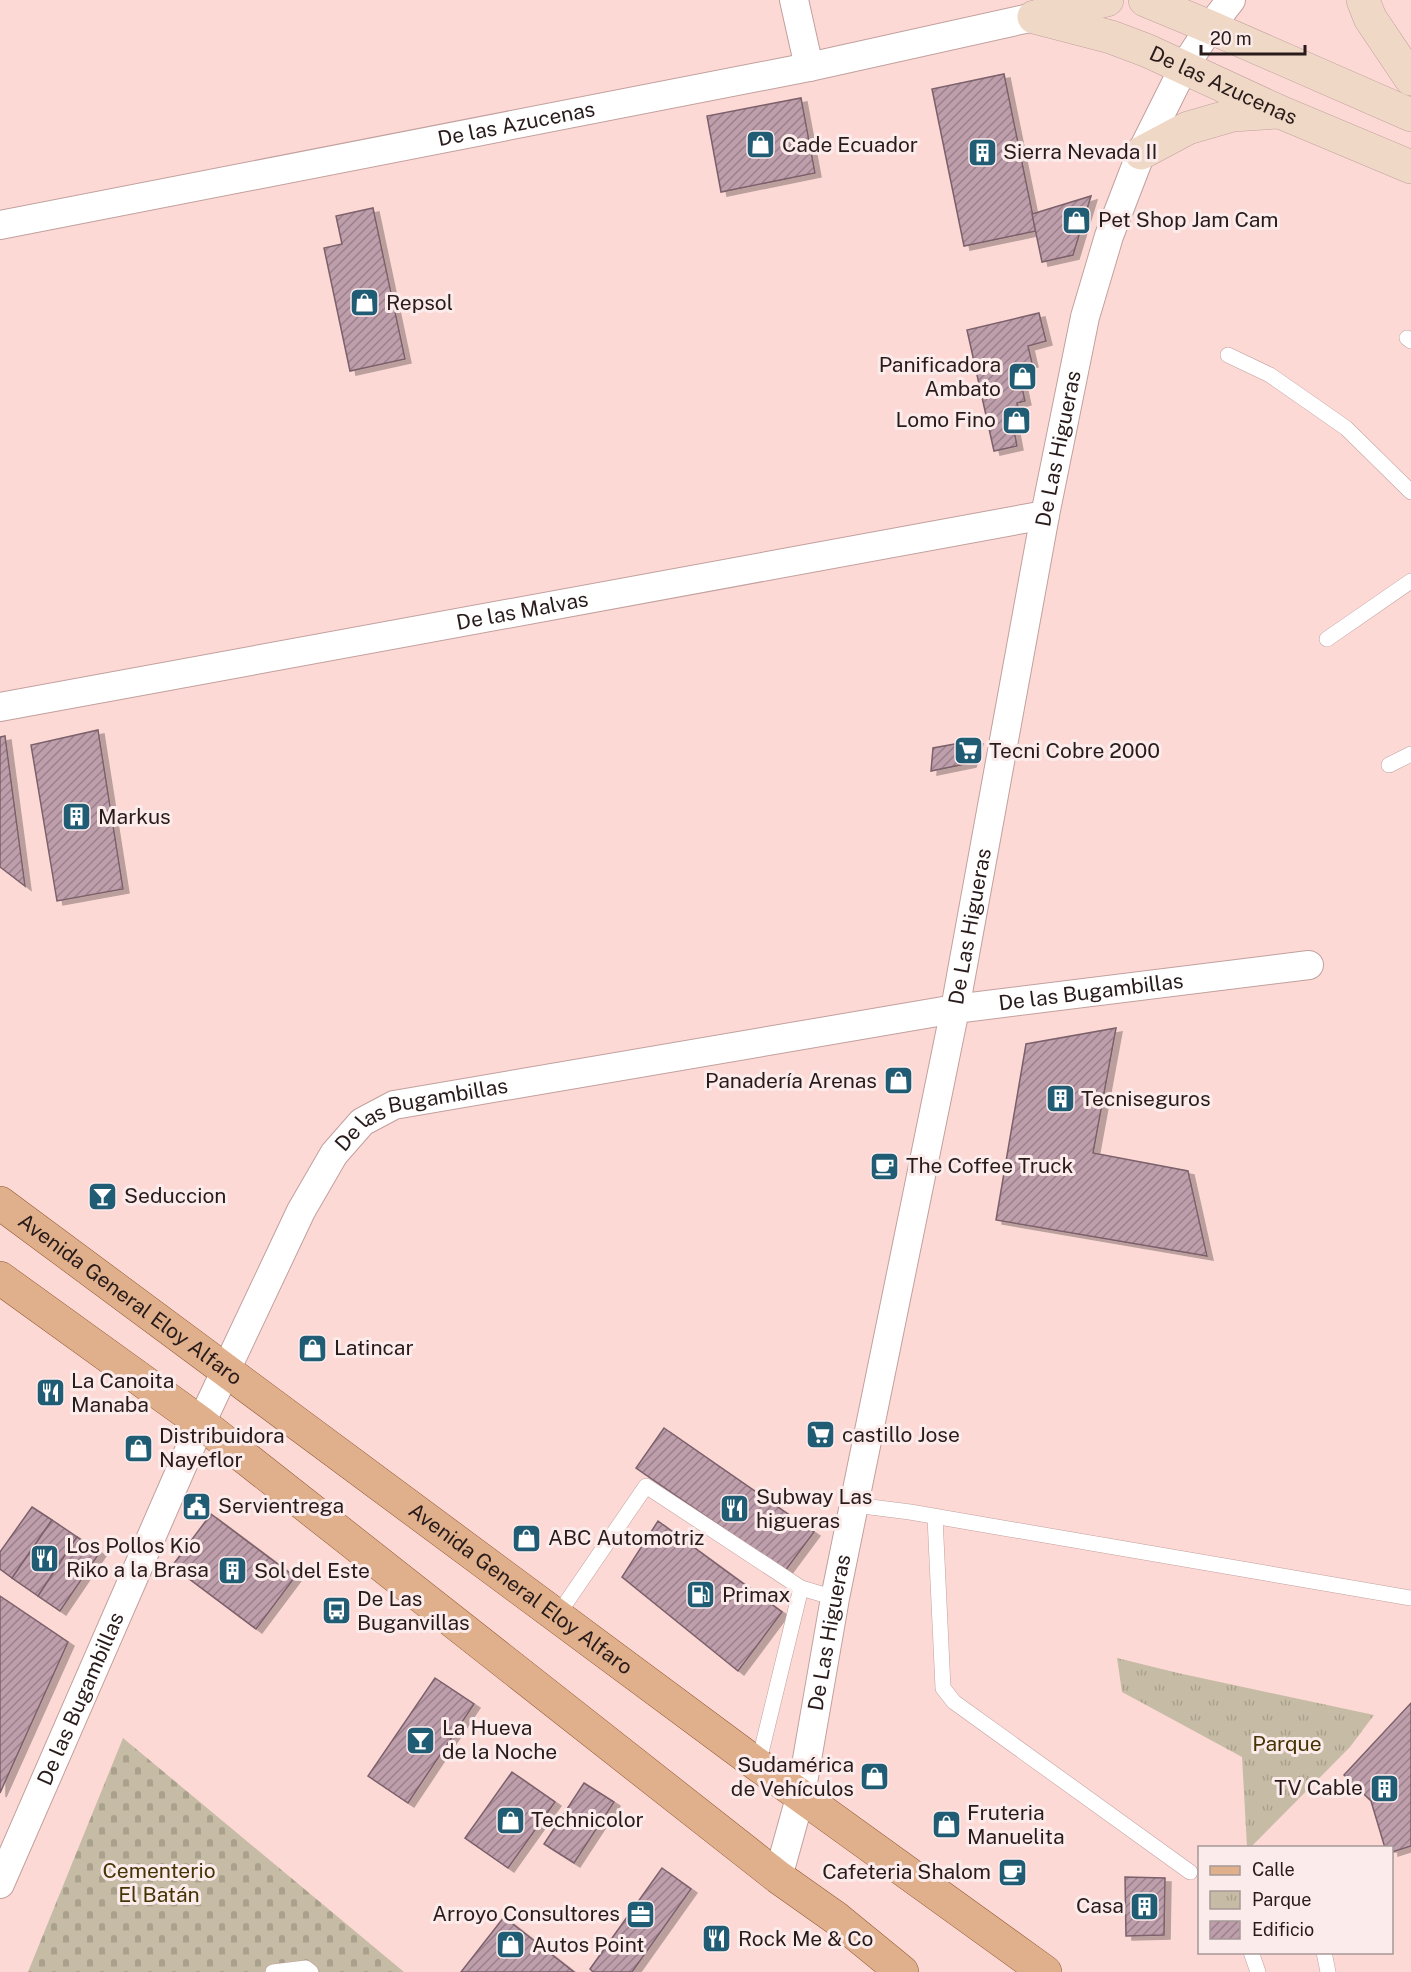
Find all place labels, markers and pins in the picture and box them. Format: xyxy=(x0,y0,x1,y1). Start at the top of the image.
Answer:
shop icon: Cade Ecuador xyxy=(745,129,777,161)
place label: Cade Ecuador xyxy=(782,132,918,157)
building icon: Sierra Nevada II xyxy=(966,136,998,168)
place label: Sierra Nevada II xyxy=(1003,139,1157,164)
shop icon: Pet Shop Jam Cam xyxy=(1061,204,1093,236)
place label: Pet Shop Jam Cam xyxy=(1098,207,1279,232)
shop icon: Repsol xyxy=(349,287,381,319)
place label: Repsol xyxy=(386,290,453,315)
place label: Panificadora Ambato xyxy=(879,352,1001,401)
shop icon: Panificadora Ambato xyxy=(1006,361,1038,393)
shop icon: Lomo Fino xyxy=(1001,404,1033,436)
place label: Lomo Fino xyxy=(896,407,996,432)
supermarket icon: Tecni Cobre 2000 xyxy=(952,735,984,767)
place label: Tecni Cobre 2000 xyxy=(989,738,1160,763)
building icon: Markus xyxy=(61,801,93,833)
place label: Markus xyxy=(98,804,171,829)
shop icon: Panadería Arenas xyxy=(882,1065,914,1097)
place label: Panadería Arenas xyxy=(705,1068,877,1093)
building icon: Tecniseguros xyxy=(1044,1083,1076,1115)
place label: Tecniseguros xyxy=(1081,1086,1211,1111)
cafe icon: The Coffee Truck xyxy=(869,1150,901,1182)
place label: The Coffee Truck xyxy=(906,1153,1074,1178)
bar icon: Seduccion xyxy=(87,1180,119,1212)
place label: Seduccion xyxy=(124,1183,227,1208)
shop icon: Latincar xyxy=(297,1332,329,1364)
place label: Latincar xyxy=(334,1335,414,1360)
place label: La Canoita Manaba xyxy=(71,1368,174,1417)
restaurant icon: La Canoita Manaba xyxy=(34,1377,66,1409)
supermarket icon: castillo Jose xyxy=(805,1419,837,1451)
place label: castillo Jose xyxy=(842,1422,960,1447)
place label: Distribuidora Nayeflor xyxy=(159,1423,285,1472)
shop icon: Distribuidora Nayeflor xyxy=(122,1432,154,1464)
place label: Subway Las higueras xyxy=(756,1484,872,1533)
public building icon: Servientrega xyxy=(181,1490,213,1522)
place label: Servientrega xyxy=(218,1493,344,1518)
restaurant icon: Subway Las higueras xyxy=(719,1493,751,1525)
shop icon: ABC Automotriz xyxy=(511,1522,543,1554)
place label: ABC Automotriz xyxy=(548,1525,704,1550)
place label: Los Pollos Kio Riko a la Brasa xyxy=(66,1533,209,1582)
restaurant icon: Los Pollos Kio Riko a la Brasa xyxy=(29,1542,61,1574)
building icon: Sol del Este xyxy=(217,1555,249,1587)
place label: Sol del Este xyxy=(254,1558,370,1583)
fuel station icon: Primax xyxy=(685,1579,717,1611)
place label: Primax xyxy=(722,1582,790,1607)
place label: De Las Buganvillas xyxy=(357,1586,470,1635)
bus stop icon: De Las Buganvillas xyxy=(320,1595,352,1627)
place label: La Hueva de la Noche xyxy=(442,1715,557,1764)
bar icon: La Hueva de la Noche xyxy=(405,1724,437,1756)
place label: Sudamérica de Vehículos xyxy=(731,1752,854,1801)
shop icon: Sudamérica de Vehículos xyxy=(859,1761,891,1793)
building icon: TV Cable xyxy=(1368,1772,1400,1804)
place label: TV Cable xyxy=(1274,1775,1363,1800)
place label: Fruteria Manuelita xyxy=(967,1800,1065,1849)
shop icon: Technicolor xyxy=(494,1804,526,1836)
place label: Technicolor xyxy=(531,1807,644,1832)
shop icon: Fruteria Manuelita xyxy=(930,1809,962,1841)
cafe icon: Cafeteria Shalom xyxy=(996,1856,1028,1888)
place label: Cafeteria Shalom xyxy=(822,1859,991,1884)
building icon: Casa xyxy=(1129,1890,1161,1922)
place label: Casa xyxy=(1076,1893,1124,1918)
office icon: Arroyo Consultores xyxy=(625,1898,657,1930)
place label: Arroyo Consultores xyxy=(432,1901,620,1926)
restaurant icon: Rock Me & Co xyxy=(701,1923,733,1955)
place label: Rock Me & Co xyxy=(738,1926,874,1951)
shop icon: Autos Point xyxy=(495,1929,527,1961)
place label: Autos Point xyxy=(532,1932,645,1957)

